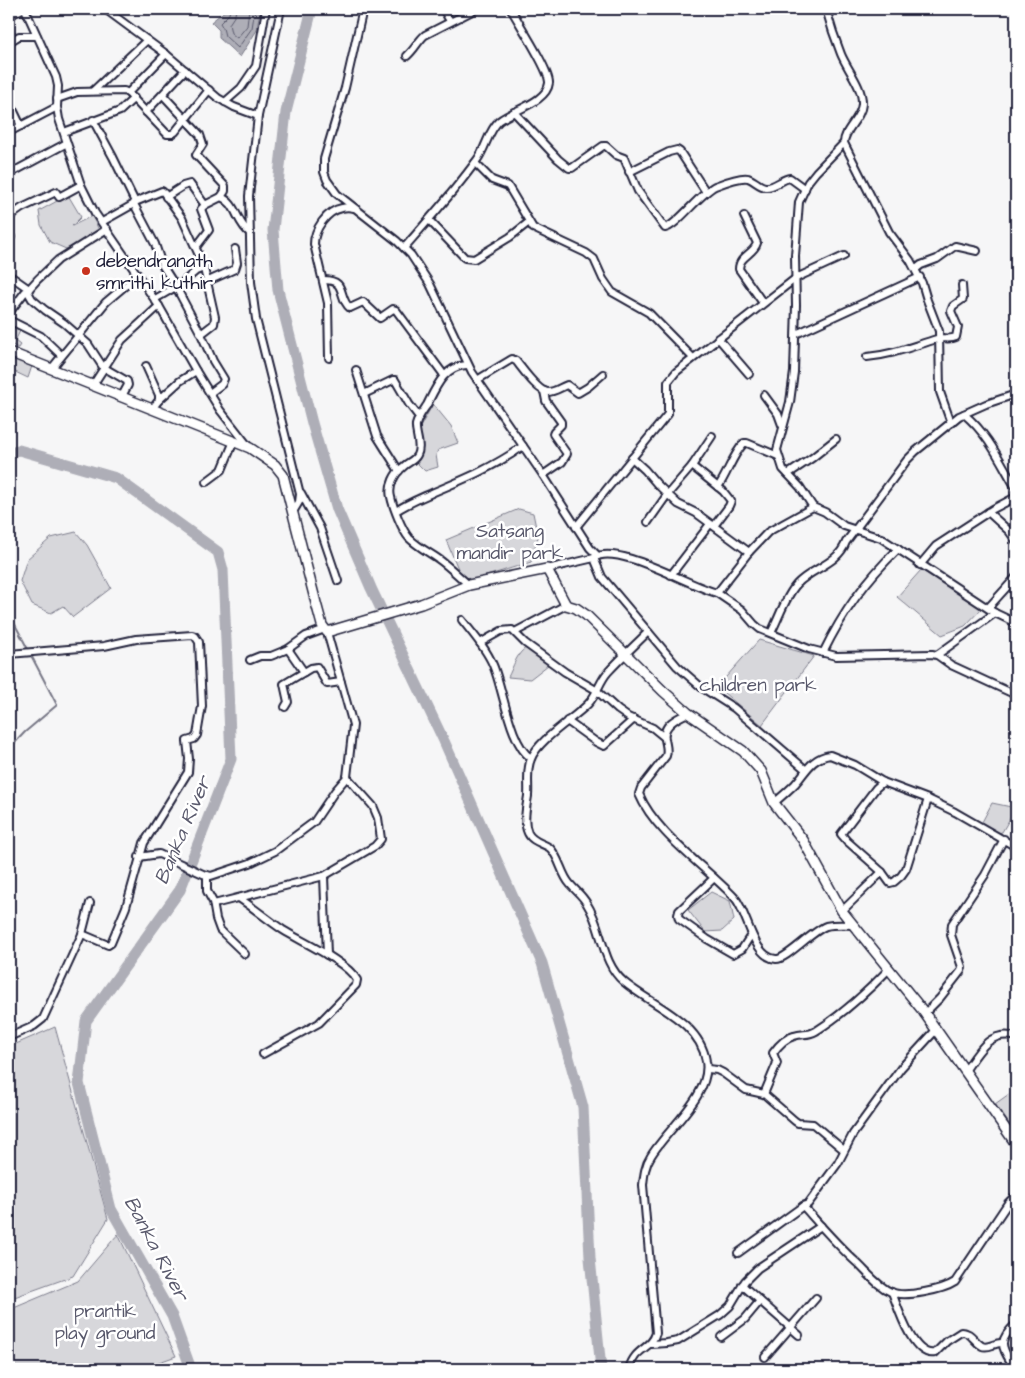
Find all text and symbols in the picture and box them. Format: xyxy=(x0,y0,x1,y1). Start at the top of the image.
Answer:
place label: debendranath smrithi kuthir xyxy=(96,248,214,297)
marker: debendranath smrithi kuthir xyxy=(80,265,92,277)
park label: Satsang mandir park xyxy=(456,518,564,567)
park label: children park xyxy=(699,672,817,699)
water label: Banka River xyxy=(148,770,219,889)
water label: Banka River xyxy=(117,1191,196,1307)
park label: prantik play ground xyxy=(54,1298,156,1348)

